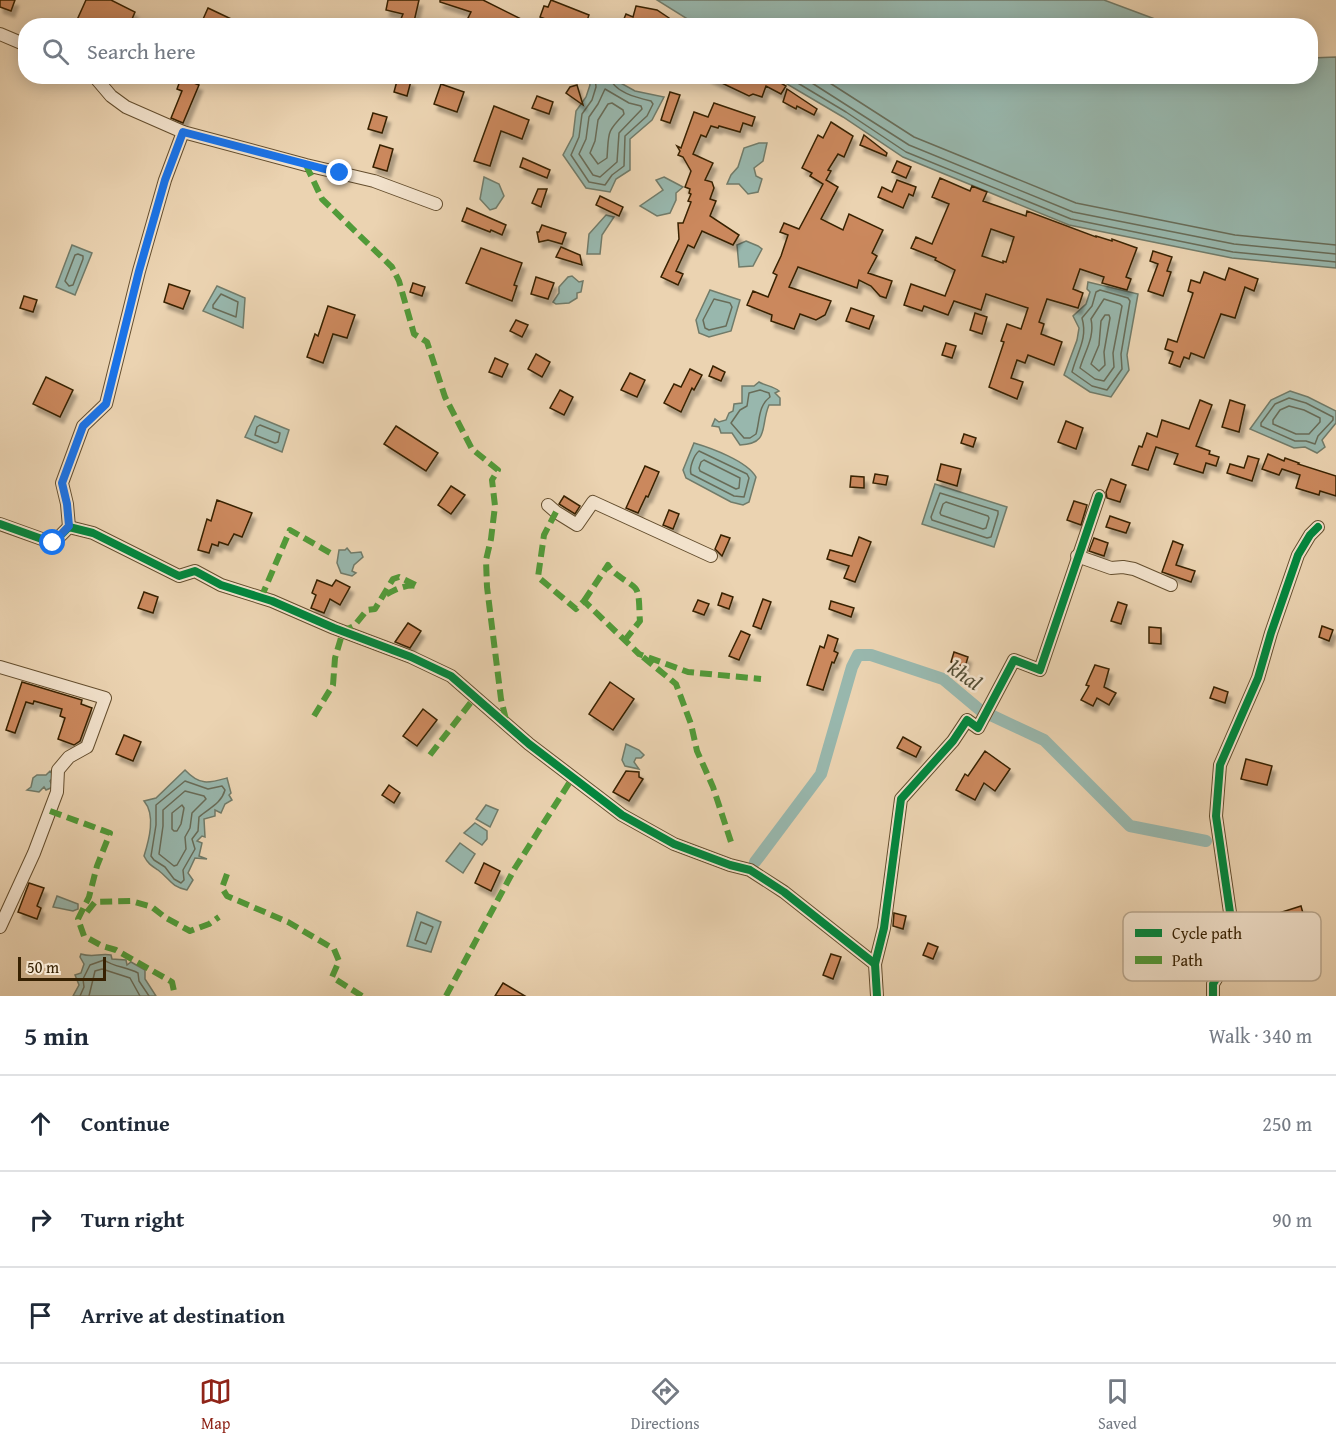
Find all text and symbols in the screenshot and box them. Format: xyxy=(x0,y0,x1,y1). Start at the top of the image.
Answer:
search box xyxy=(18,18,1318,84)
icon: search xyxy=(39,35,72,68)
text: Search here xyxy=(87,35,196,67)
route end xyxy=(326,159,352,185)
route start xyxy=(39,529,65,555)
water label: khal xyxy=(942,652,988,698)
legend xyxy=(1123,912,1321,981)
text: Cycle path xyxy=(1172,921,1242,945)
text: Path xyxy=(1172,948,1203,972)
scale bar xyxy=(18,954,106,982)
text: 50 m xyxy=(27,955,59,979)
text: 5 min xyxy=(24,1016,89,1055)
text: Walk · 340 m xyxy=(1209,1021,1312,1050)
icon: ahead xyxy=(24,1107,57,1140)
text: Continue xyxy=(81,1107,170,1139)
text: 250 m xyxy=(1262,1109,1312,1138)
icon: right xyxy=(24,1203,57,1236)
text: Turn right xyxy=(81,1203,184,1235)
text: 90 m xyxy=(1272,1205,1312,1234)
icon: arrive xyxy=(24,1299,57,1332)
text: Arrive at destination xyxy=(81,1299,285,1331)
tab: Map xyxy=(199,1375,232,1435)
tab: Directions xyxy=(631,1375,700,1435)
tab: Saved xyxy=(1098,1375,1137,1435)

